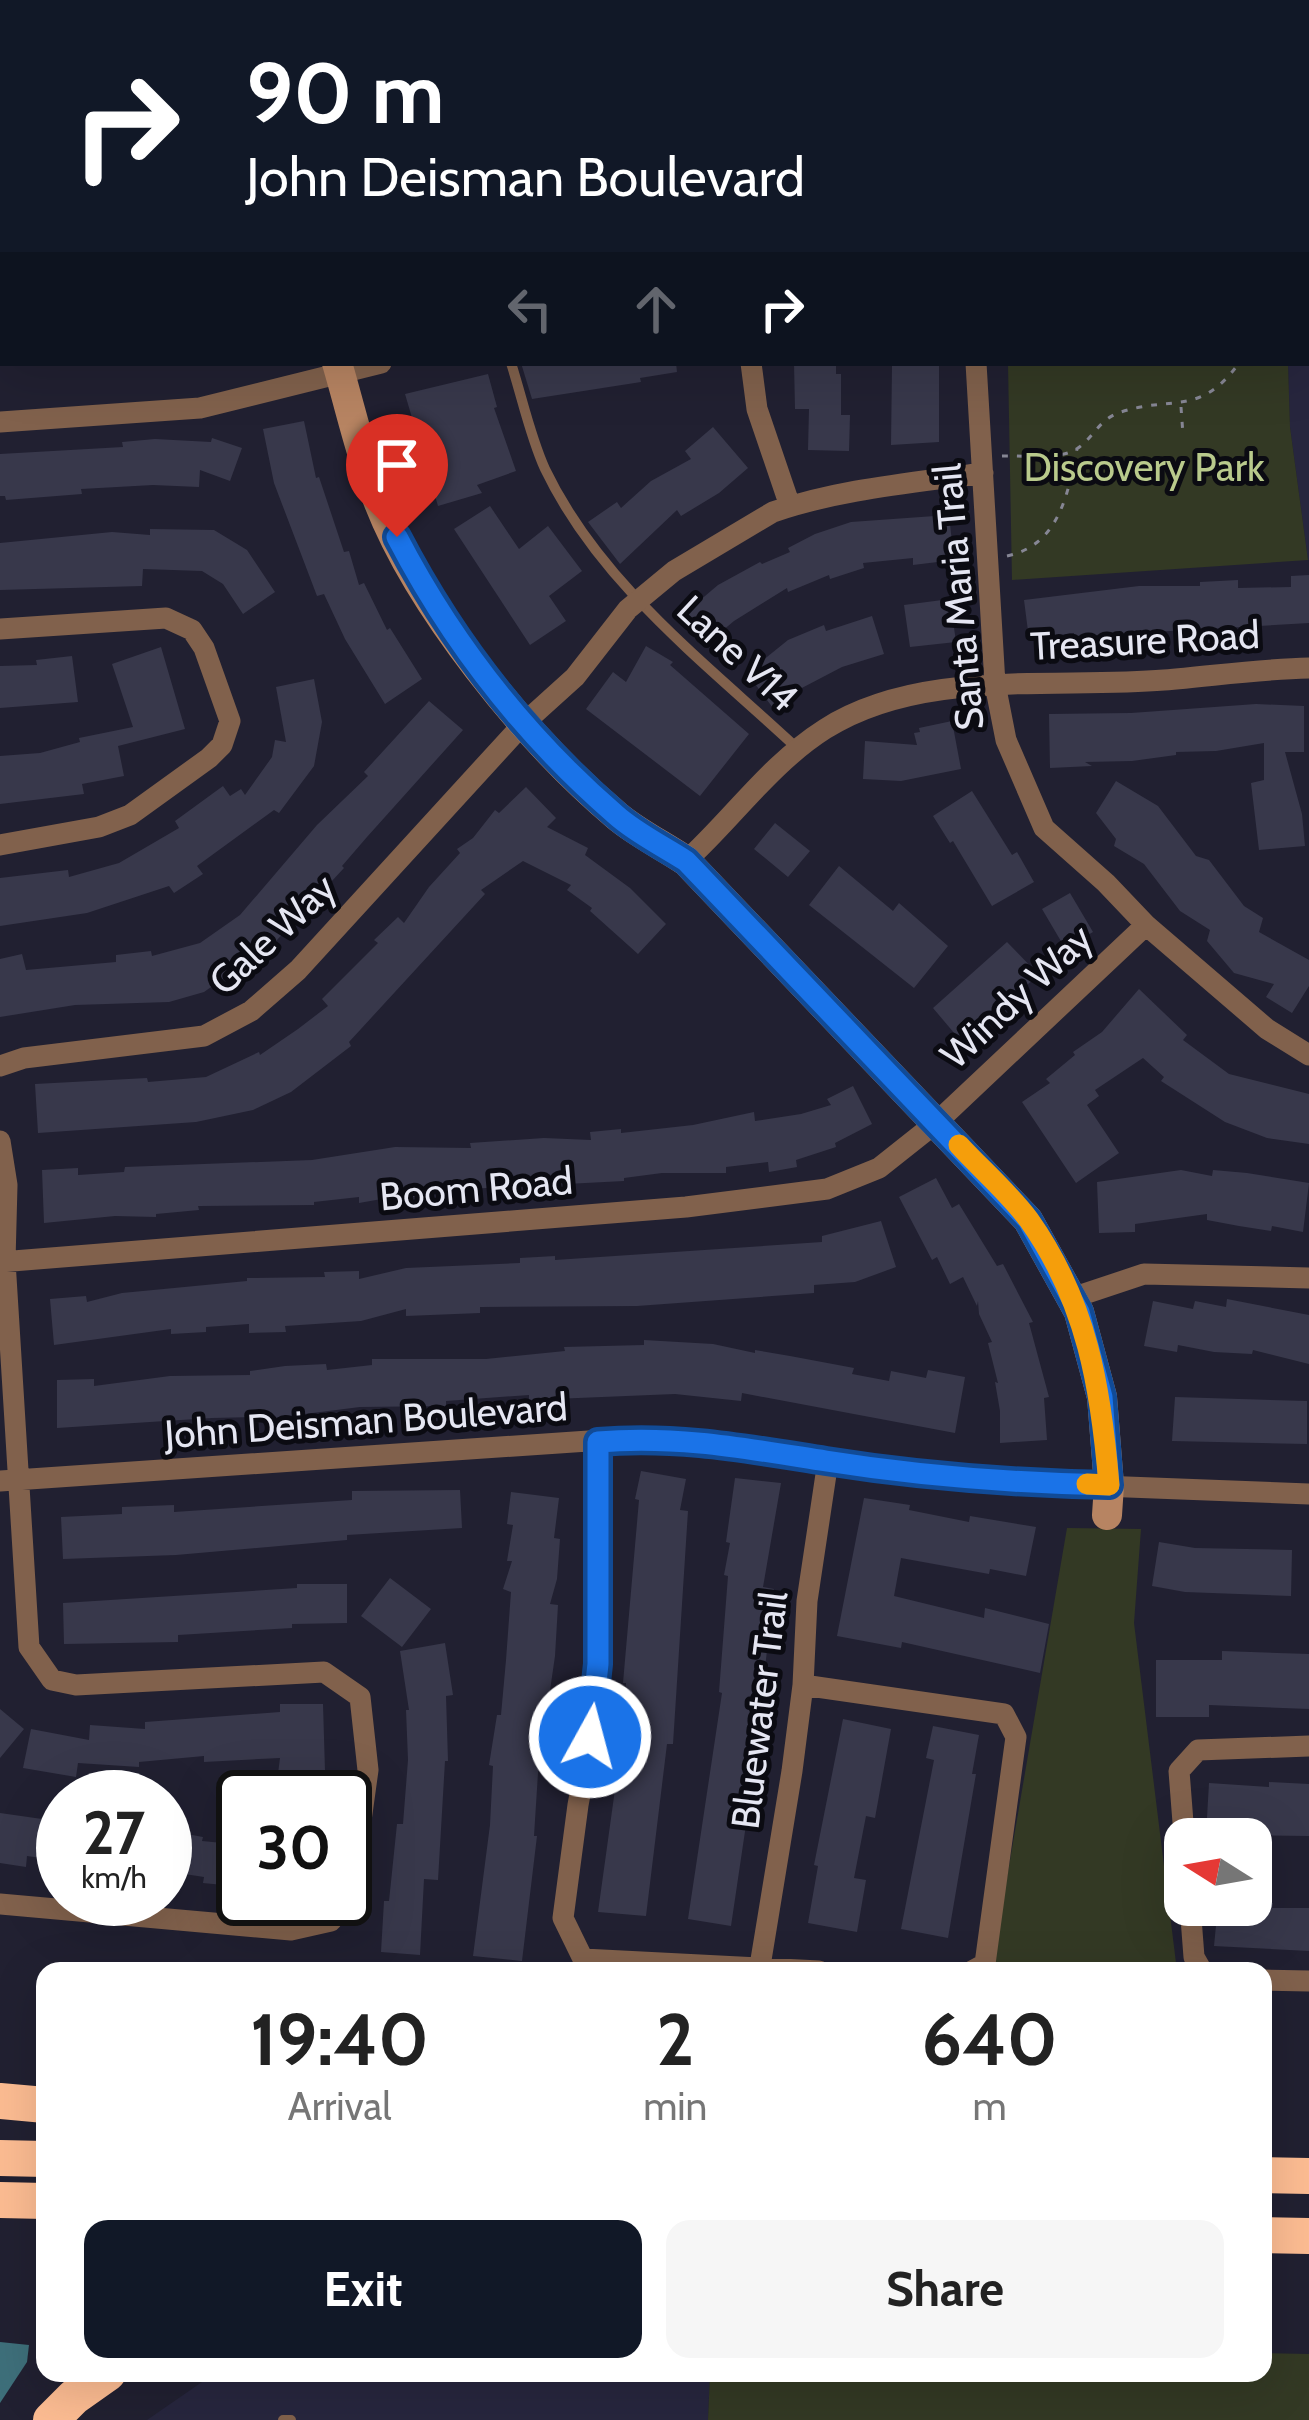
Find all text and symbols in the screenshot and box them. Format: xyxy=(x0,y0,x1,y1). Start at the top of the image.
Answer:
text: 90 m xyxy=(246,42,444,144)
icon: right xyxy=(48,48,204,204)
text: John Deisman Boulevard xyxy=(246,144,805,210)
icon: left xyxy=(497,276,563,342)
icon: ahead xyxy=(623,276,689,342)
icon: right xyxy=(749,276,815,342)
pin xyxy=(346,414,448,537)
icon: arrive xyxy=(364,432,430,498)
park label: Discovery Park xyxy=(1024,443,1265,491)
street label: Santa Maria Trail xyxy=(922,462,994,732)
street label: Lane V14 xyxy=(668,585,808,721)
street label: Treasure Road xyxy=(1029,610,1261,670)
street label: Gale Way xyxy=(199,863,346,1005)
street label: Windy Way xyxy=(930,914,1102,1078)
street label: Boom Road xyxy=(377,1156,575,1220)
street label: John Deisman Boulevard xyxy=(162,1382,569,1458)
street label: Bluewater Trail xyxy=(721,1589,797,1831)
position arrow xyxy=(527,1674,653,1800)
speed limit sign: 30 xyxy=(216,1770,372,1926)
text: 27 xyxy=(83,1796,145,1869)
north arrow xyxy=(1164,1818,1272,1926)
map controls xyxy=(1164,1818,1272,1926)
text: km/h xyxy=(81,1859,147,1896)
text: 19:40 xyxy=(250,1996,429,2083)
text: 2 xyxy=(656,1996,694,2083)
text: 640 xyxy=(922,1996,1058,2083)
text: Arrival xyxy=(288,2082,391,2130)
text: min xyxy=(643,2082,707,2130)
text: m xyxy=(973,2082,1007,2130)
button: Exit xyxy=(84,2220,642,2358)
button: Share xyxy=(666,2220,1224,2358)

